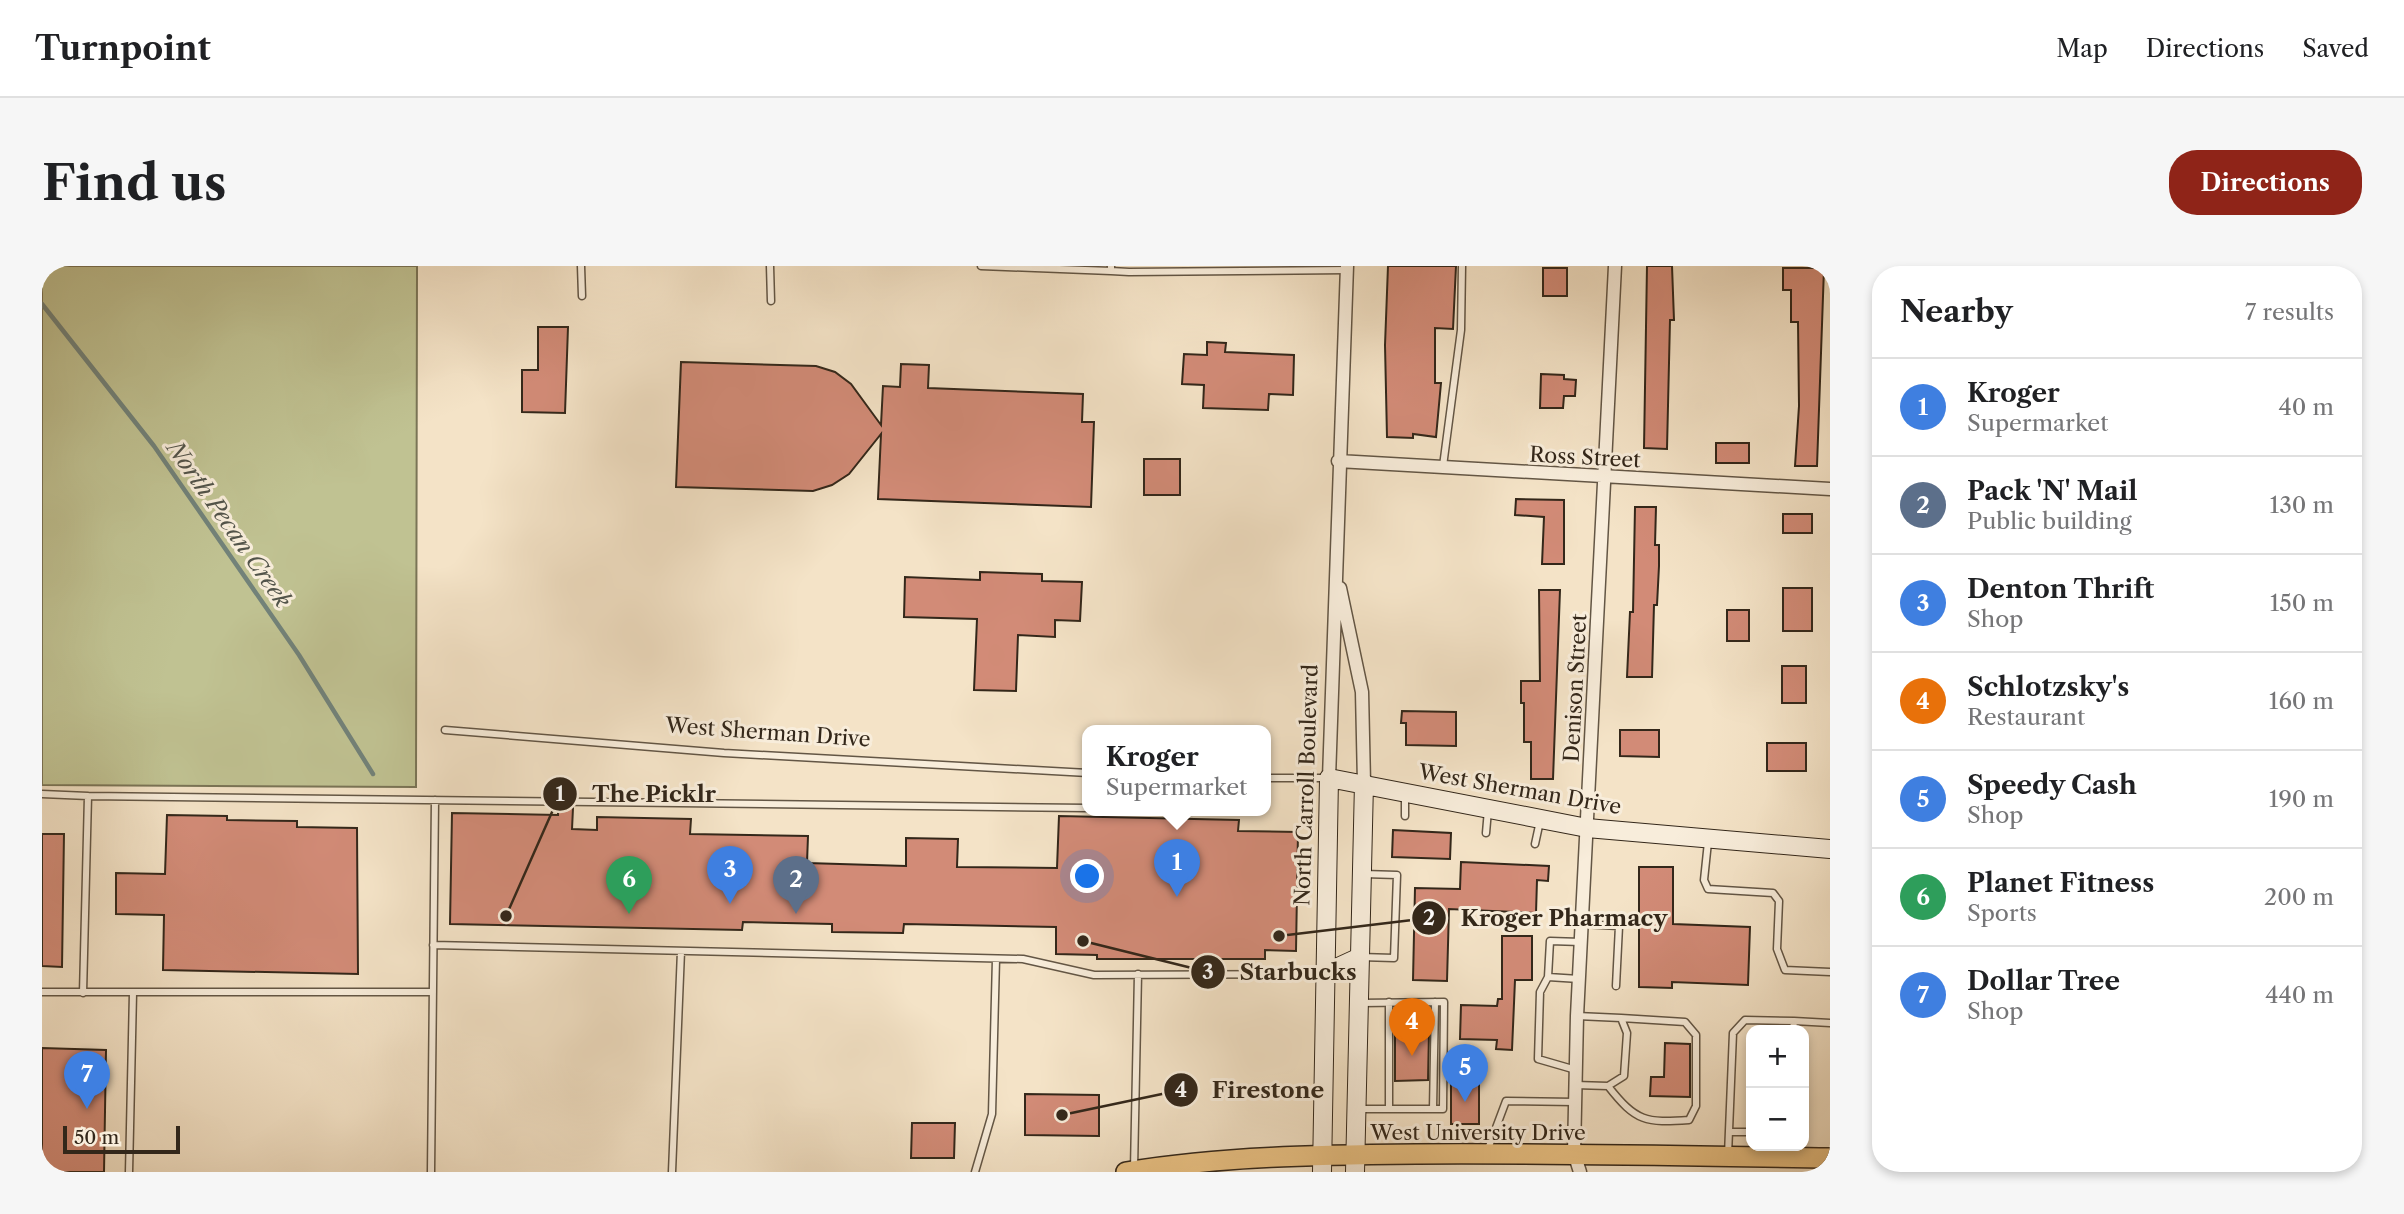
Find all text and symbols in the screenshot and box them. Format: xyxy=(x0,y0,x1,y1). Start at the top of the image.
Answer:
text: Turnpoint xyxy=(35,28,211,69)
text: Map xyxy=(2056,34,2108,63)
text: Directions xyxy=(2146,34,2264,63)
text: Saved xyxy=(2302,34,2369,63)
button: Directions xyxy=(2169,150,2362,215)
text: Find us xyxy=(42,152,226,213)
text: Nearby xyxy=(1900,293,2013,330)
text: 7 results xyxy=(2245,298,2334,326)
text: Kroger xyxy=(1967,377,2060,409)
text: 1 xyxy=(1918,393,1928,421)
text: 40 m xyxy=(2279,393,2334,421)
text: Supermarket xyxy=(1967,409,2108,437)
water label: North Pecan Creek xyxy=(160,433,297,613)
street label: Ross Street xyxy=(1529,442,1642,472)
text: Pack 'N' Mail xyxy=(1967,475,2137,507)
text: 2 xyxy=(1916,491,1930,519)
text: 130 m xyxy=(2270,491,2334,519)
text: Public building xyxy=(1967,507,2132,535)
text: Denton Thrift xyxy=(1967,573,2154,605)
text: 3 xyxy=(1917,589,1930,617)
text: 150 m xyxy=(2270,589,2334,617)
text: Shop xyxy=(1967,605,2023,633)
street label: Denison Street xyxy=(1559,613,1591,763)
street label: North Carroll Boulevard xyxy=(1289,664,1323,906)
text: Schlotzsky's xyxy=(1967,671,2129,703)
text: 4 xyxy=(1916,687,1930,715)
text: 160 m xyxy=(2269,687,2334,715)
text: Restaurant xyxy=(1967,703,2085,731)
street label: West Sherman Drive xyxy=(664,712,871,752)
popup xyxy=(1082,725,1271,816)
text: Kroger xyxy=(1106,741,1199,773)
street label: West Sherman Drive xyxy=(1416,759,1623,819)
text: Speedy Cash xyxy=(1967,769,2137,801)
callout: The Picklr xyxy=(543,772,730,816)
text: Supermarket xyxy=(1106,773,1247,801)
text: The Picklr xyxy=(592,780,717,808)
text: 1 xyxy=(555,781,565,806)
text: 5 xyxy=(1917,785,1929,813)
text: 190 m xyxy=(2269,785,2334,813)
text: Shop xyxy=(1967,801,2023,829)
pin: 1 xyxy=(1154,839,1200,897)
pin: 3 xyxy=(707,846,753,904)
pin: 6 xyxy=(606,856,652,914)
pin: 2 xyxy=(773,856,819,914)
your location xyxy=(1070,859,1104,893)
text: Planet Fitness xyxy=(1967,867,2154,899)
text: 6 xyxy=(1916,883,1930,911)
text: 200 m xyxy=(2264,883,2334,911)
callout: Kroger Pharmacy xyxy=(1412,896,1682,940)
text: Sports xyxy=(1967,899,2037,927)
text: Kroger Pharmacy xyxy=(1461,904,1668,932)
text: 2 xyxy=(1423,905,1435,930)
callout: Starbucks xyxy=(1191,950,1371,994)
text: Starbucks xyxy=(1239,958,1357,986)
text: 3 xyxy=(1202,959,1214,984)
text: Dollar Tree xyxy=(1967,965,2120,997)
text: 7 xyxy=(1917,981,1929,1009)
text: 440 m xyxy=(2265,981,2334,1009)
text: Shop xyxy=(1967,997,2023,1025)
pin: 4 xyxy=(1389,998,1435,1056)
map controls xyxy=(1746,1025,1809,1151)
button: + xyxy=(1746,1025,1809,1088)
pin: 5 xyxy=(1442,1044,1488,1102)
pin: 7 xyxy=(64,1051,110,1109)
callout: Firestone xyxy=(1163,1068,1338,1112)
text: Firestone xyxy=(1212,1076,1324,1104)
text: 4 xyxy=(1175,1077,1187,1102)
button: − xyxy=(1746,1088,1809,1151)
street label: West University Drive xyxy=(1369,1120,1586,1145)
scale bar xyxy=(63,1123,180,1155)
text: 50 m xyxy=(74,1126,119,1149)

